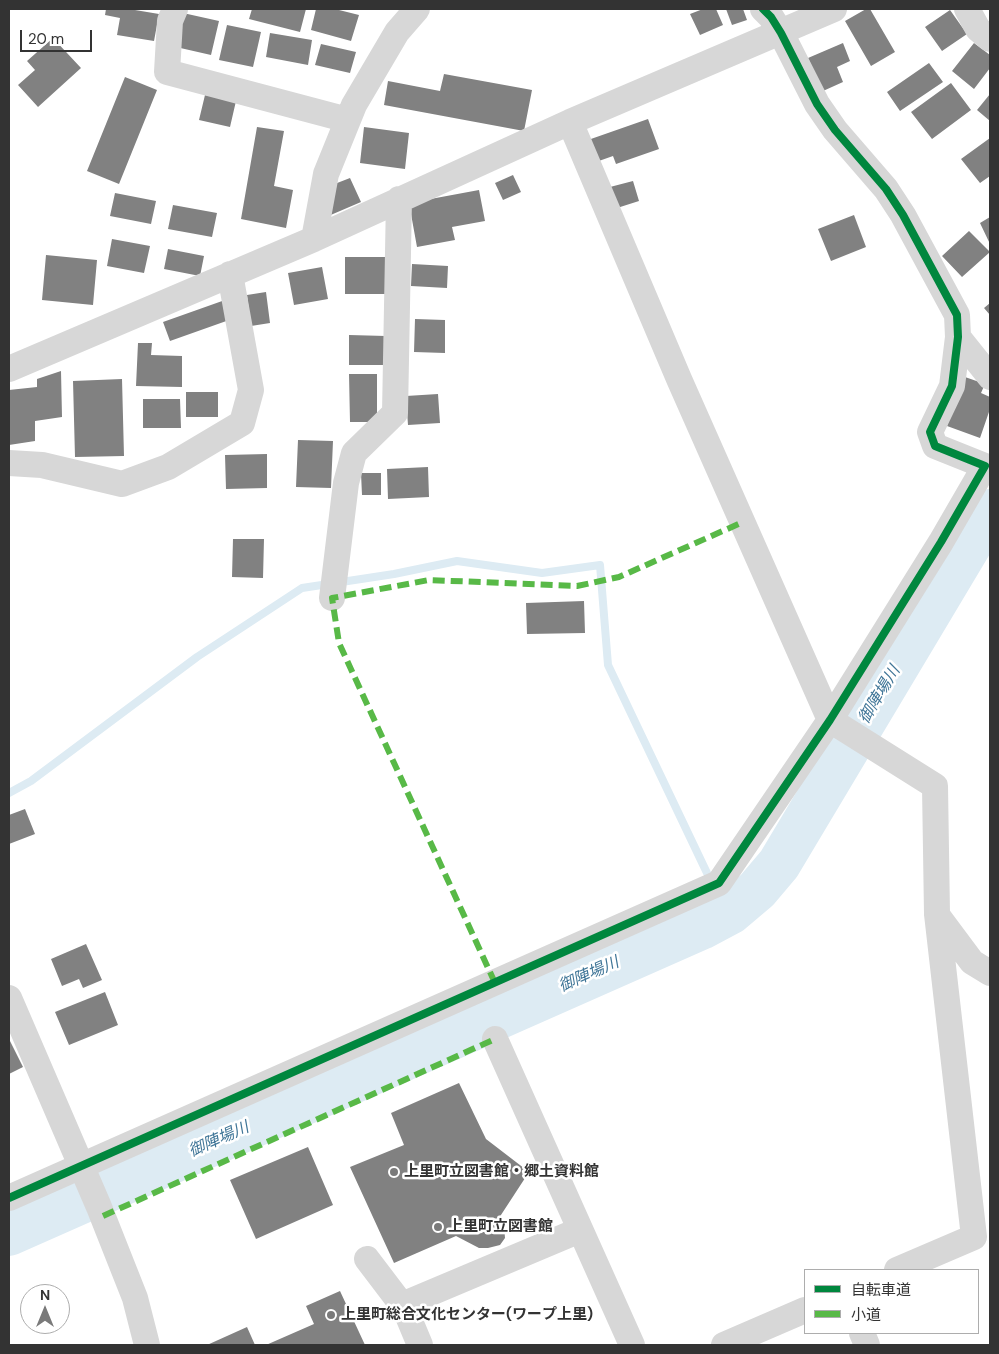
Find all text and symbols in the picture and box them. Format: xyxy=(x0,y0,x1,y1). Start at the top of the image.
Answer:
scale bar xyxy=(22,20,95,52)
text: 20 m xyxy=(28,29,64,49)
water label: 御陣場川 xyxy=(855,663,905,727)
water label: 御陣場川 xyxy=(556,953,622,997)
water label: 御陣場川 xyxy=(186,1118,252,1162)
place label: 上里町立図書館・郷土資料館 xyxy=(404,1163,599,1181)
marker: 上里町立図書館・郷土資料館 xyxy=(388,1166,400,1178)
place label: 上里町立図書館 xyxy=(448,1218,553,1236)
marker: 上里町立図書館 xyxy=(432,1221,444,1233)
legend xyxy=(804,1269,979,1334)
text: 自転車道 xyxy=(851,1280,911,1300)
north arrow xyxy=(20,1284,70,1334)
text: N xyxy=(40,1286,50,1304)
text: 小道 xyxy=(851,1305,881,1325)
place label: 上里町総合文化センター(ワープ上里) xyxy=(341,1306,593,1324)
marker: 上里町総合文化センター(ワープ上里) xyxy=(325,1309,337,1321)

